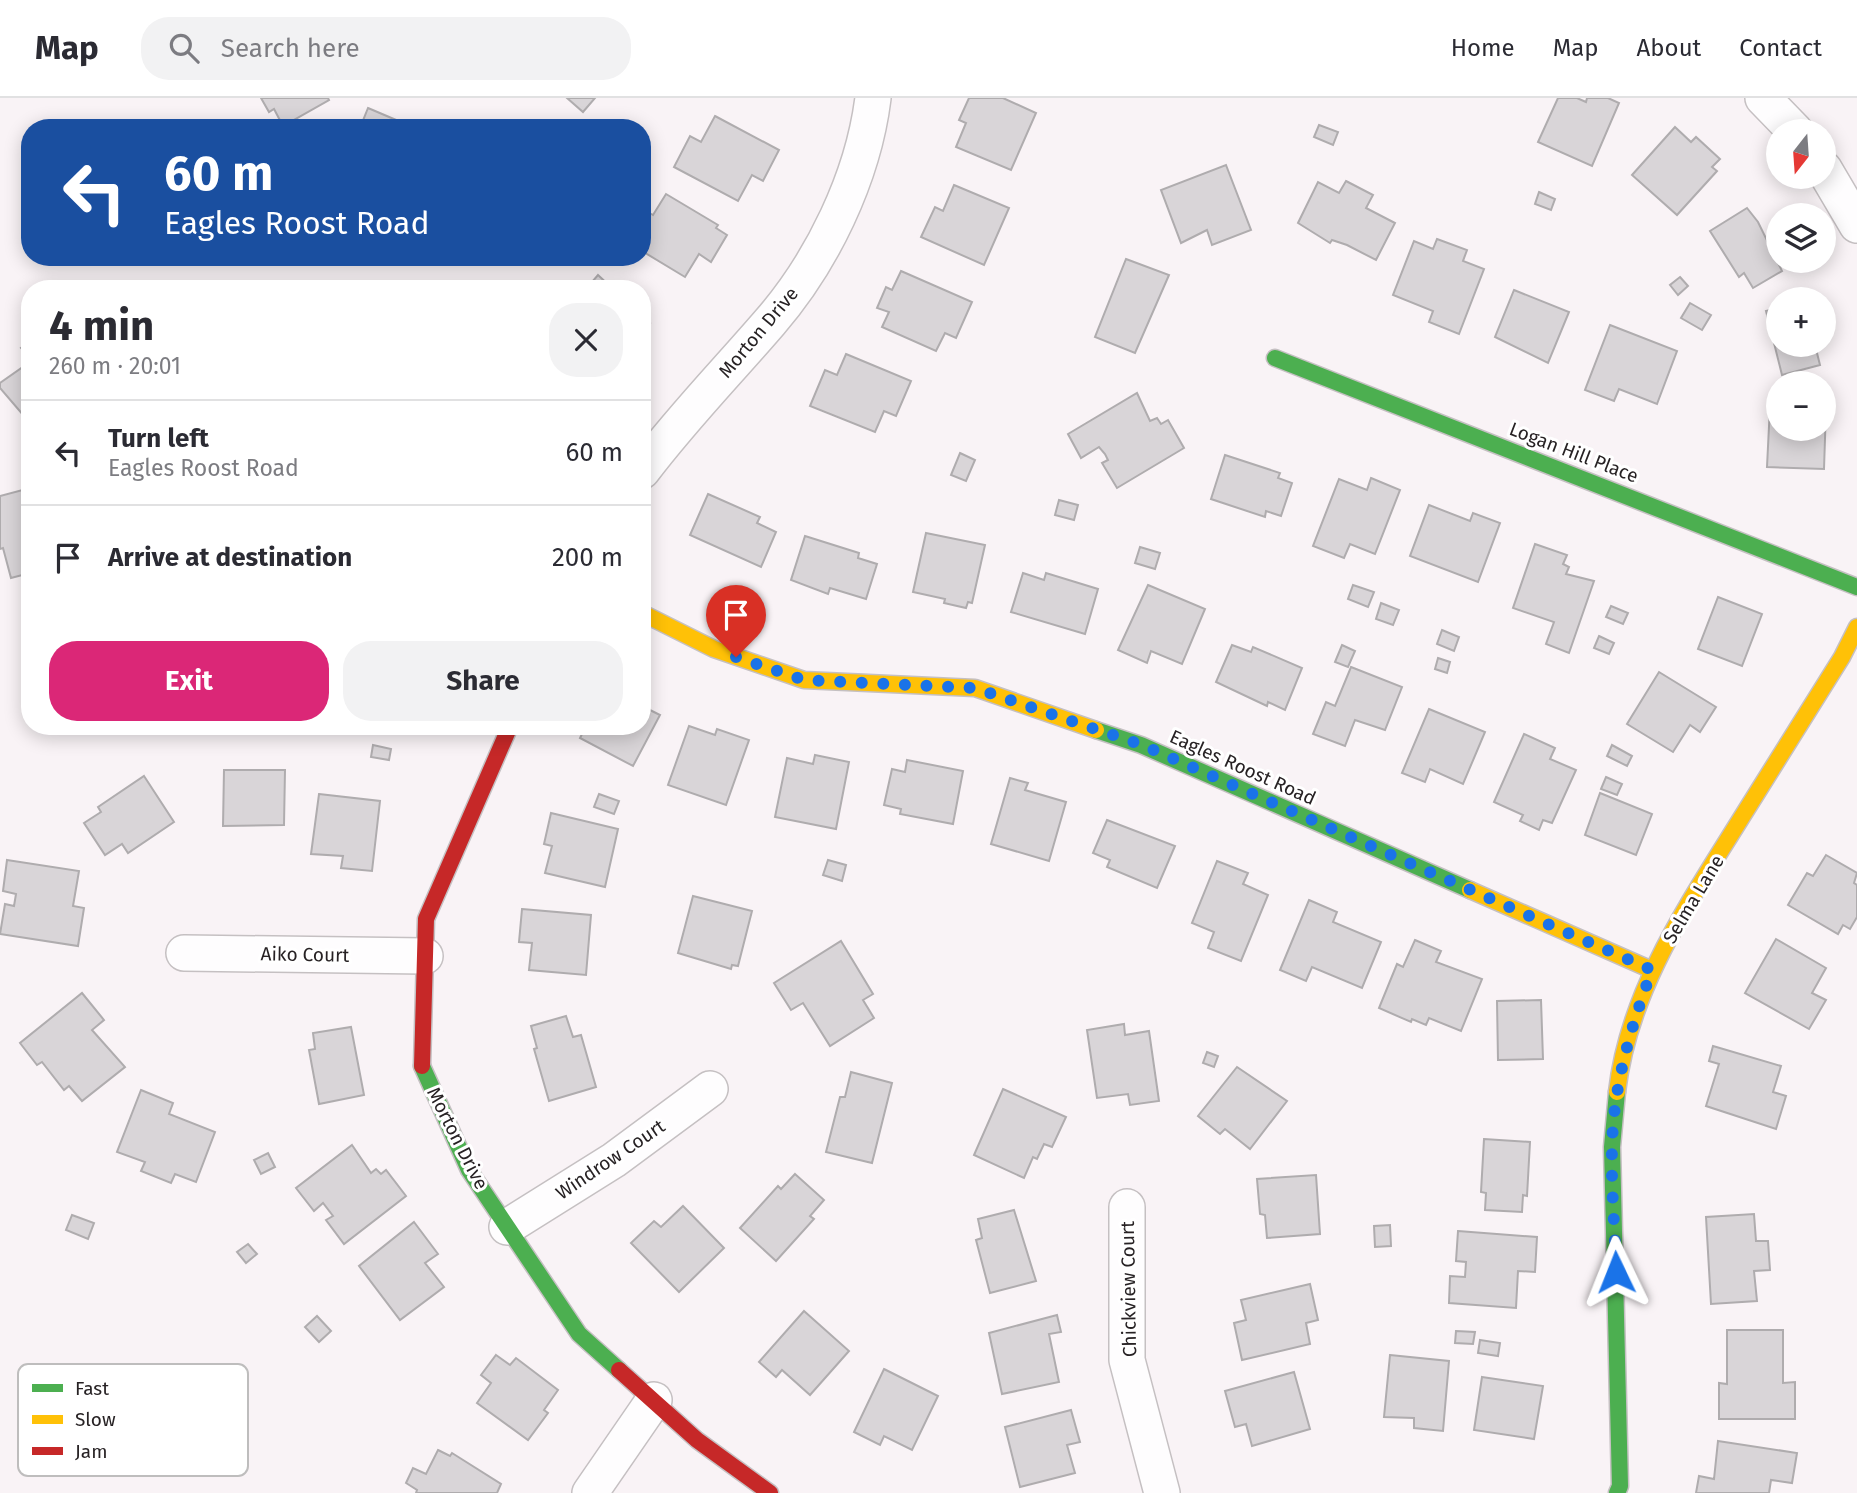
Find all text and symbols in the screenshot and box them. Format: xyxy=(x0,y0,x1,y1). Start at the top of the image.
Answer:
search box xyxy=(141,17,631,80)
text: Map xyxy=(35,28,99,68)
icon: search xyxy=(165,29,203,67)
text: Search here xyxy=(221,33,360,64)
text: Home xyxy=(1451,34,1515,62)
text: Map xyxy=(1553,34,1599,62)
text: About xyxy=(1637,34,1701,62)
text: Contact xyxy=(1739,34,1822,62)
north arrow xyxy=(1766,119,1836,189)
map controls xyxy=(1766,119,1836,441)
text: 60 m xyxy=(164,144,273,203)
icon: left xyxy=(49,147,140,238)
button: layers xyxy=(1766,203,1836,273)
text: Eagles Roost Road xyxy=(164,204,430,242)
street label: Morton Drive xyxy=(714,282,803,382)
button: + xyxy=(1766,287,1836,357)
text: 4 min xyxy=(49,301,154,351)
button: close xyxy=(549,303,623,377)
text: 260 m · 20:01 xyxy=(49,352,181,380)
button: − xyxy=(1766,371,1836,441)
street label: Logan Hill Place xyxy=(1506,417,1642,488)
text: Turn left xyxy=(108,423,209,454)
icon: left xyxy=(49,434,87,472)
text: 60 m xyxy=(565,437,623,468)
text: Eagles Roost Road xyxy=(108,454,299,482)
icon: arrive xyxy=(49,539,87,577)
text: Arrive at destination xyxy=(108,542,352,573)
text: 200 m xyxy=(552,542,623,573)
pin xyxy=(706,585,766,657)
icon: arrive xyxy=(717,596,755,634)
button: Exit xyxy=(49,641,329,721)
button: Share xyxy=(343,641,623,721)
street label: Eagles Roost Road xyxy=(1166,725,1320,810)
street label: Selma Lane xyxy=(1658,851,1729,948)
street label: Aiko Court xyxy=(261,942,350,967)
street label: Morton Drive xyxy=(422,1083,493,1193)
street label: Windrow Court xyxy=(551,1114,669,1204)
street label: Chickview Court xyxy=(1116,1221,1141,1357)
position arrow xyxy=(1579,1235,1653,1309)
legend xyxy=(18,1364,248,1476)
text: Fast xyxy=(75,1377,109,1400)
text: Slow xyxy=(75,1408,116,1431)
text: Jam xyxy=(75,1440,107,1463)

